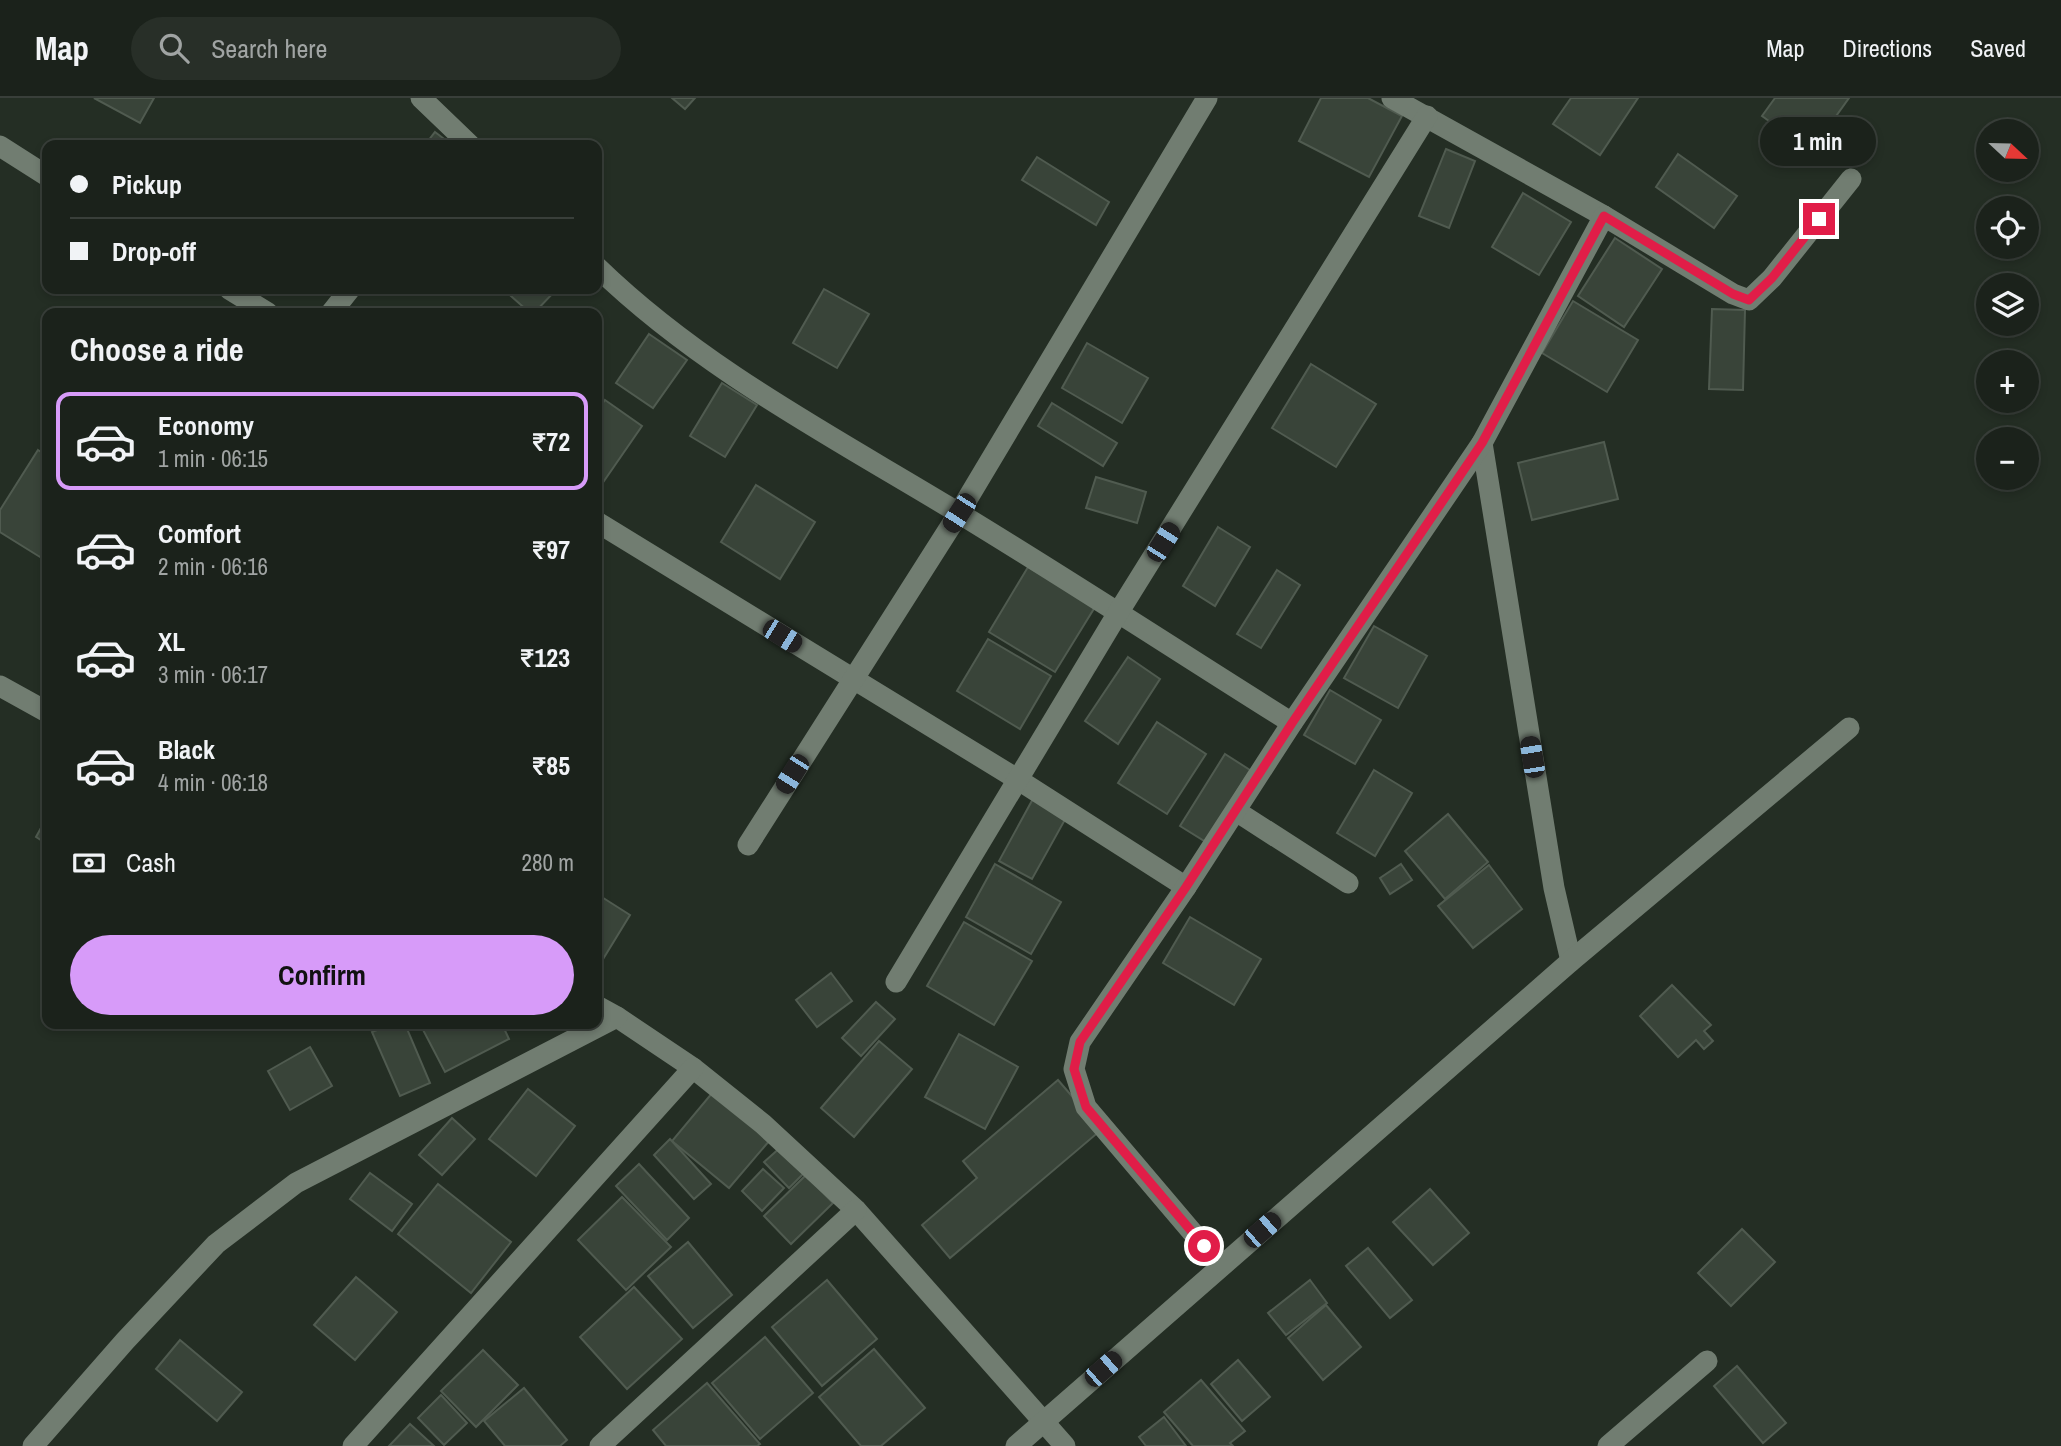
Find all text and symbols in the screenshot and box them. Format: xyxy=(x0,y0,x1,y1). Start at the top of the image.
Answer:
search box xyxy=(131,17,621,80)
text: Map xyxy=(35,26,89,70)
icon: search xyxy=(155,29,193,67)
text: Search here xyxy=(211,31,327,66)
text: Map xyxy=(1766,32,1804,64)
text: Directions xyxy=(1842,32,1932,64)
text: Saved xyxy=(1970,32,2026,64)
callout: 1 min xyxy=(1761,117,1877,166)
north arrow xyxy=(1976,119,2039,182)
map controls xyxy=(1976,119,2039,490)
text: 1 min xyxy=(1793,126,1843,157)
text: Pickup xyxy=(112,167,182,202)
button: locate xyxy=(1976,196,2039,259)
route end xyxy=(1803,203,1835,235)
text: Drop-off xyxy=(112,234,196,269)
button: layers xyxy=(1976,273,2039,336)
text: Choose a ride xyxy=(70,328,244,371)
button: + xyxy=(1976,350,2039,413)
text: Economy xyxy=(158,408,254,443)
icon: car xyxy=(74,410,137,473)
text: ₹72 xyxy=(531,424,570,459)
button: − xyxy=(1976,427,2039,490)
text: 1 min · 06:15 xyxy=(158,443,268,474)
car xyxy=(939,490,980,536)
text: Comfort xyxy=(158,516,241,551)
icon: car xyxy=(74,518,137,581)
car xyxy=(1143,519,1184,565)
text: ₹97 xyxy=(531,532,570,567)
text: 2 min · 06:16 xyxy=(158,551,268,582)
car xyxy=(759,616,806,656)
text: XL xyxy=(158,624,185,659)
icon: car xyxy=(74,626,137,689)
text: ₹123 xyxy=(519,640,570,675)
text: 3 min · 06:17 xyxy=(158,659,268,690)
text: Black xyxy=(158,732,215,767)
icon: car xyxy=(74,734,137,797)
car xyxy=(1519,735,1546,779)
text: ₹85 xyxy=(531,748,570,783)
car xyxy=(772,751,813,797)
text: 4 min · 06:18 xyxy=(158,767,268,798)
icon: cash xyxy=(70,844,108,882)
text: Cash xyxy=(126,845,176,880)
text: 280 m xyxy=(522,847,574,878)
button: Confirm xyxy=(70,935,574,1015)
car xyxy=(1240,1208,1285,1252)
route start xyxy=(1188,1230,1220,1262)
car xyxy=(1081,1347,1126,1391)

